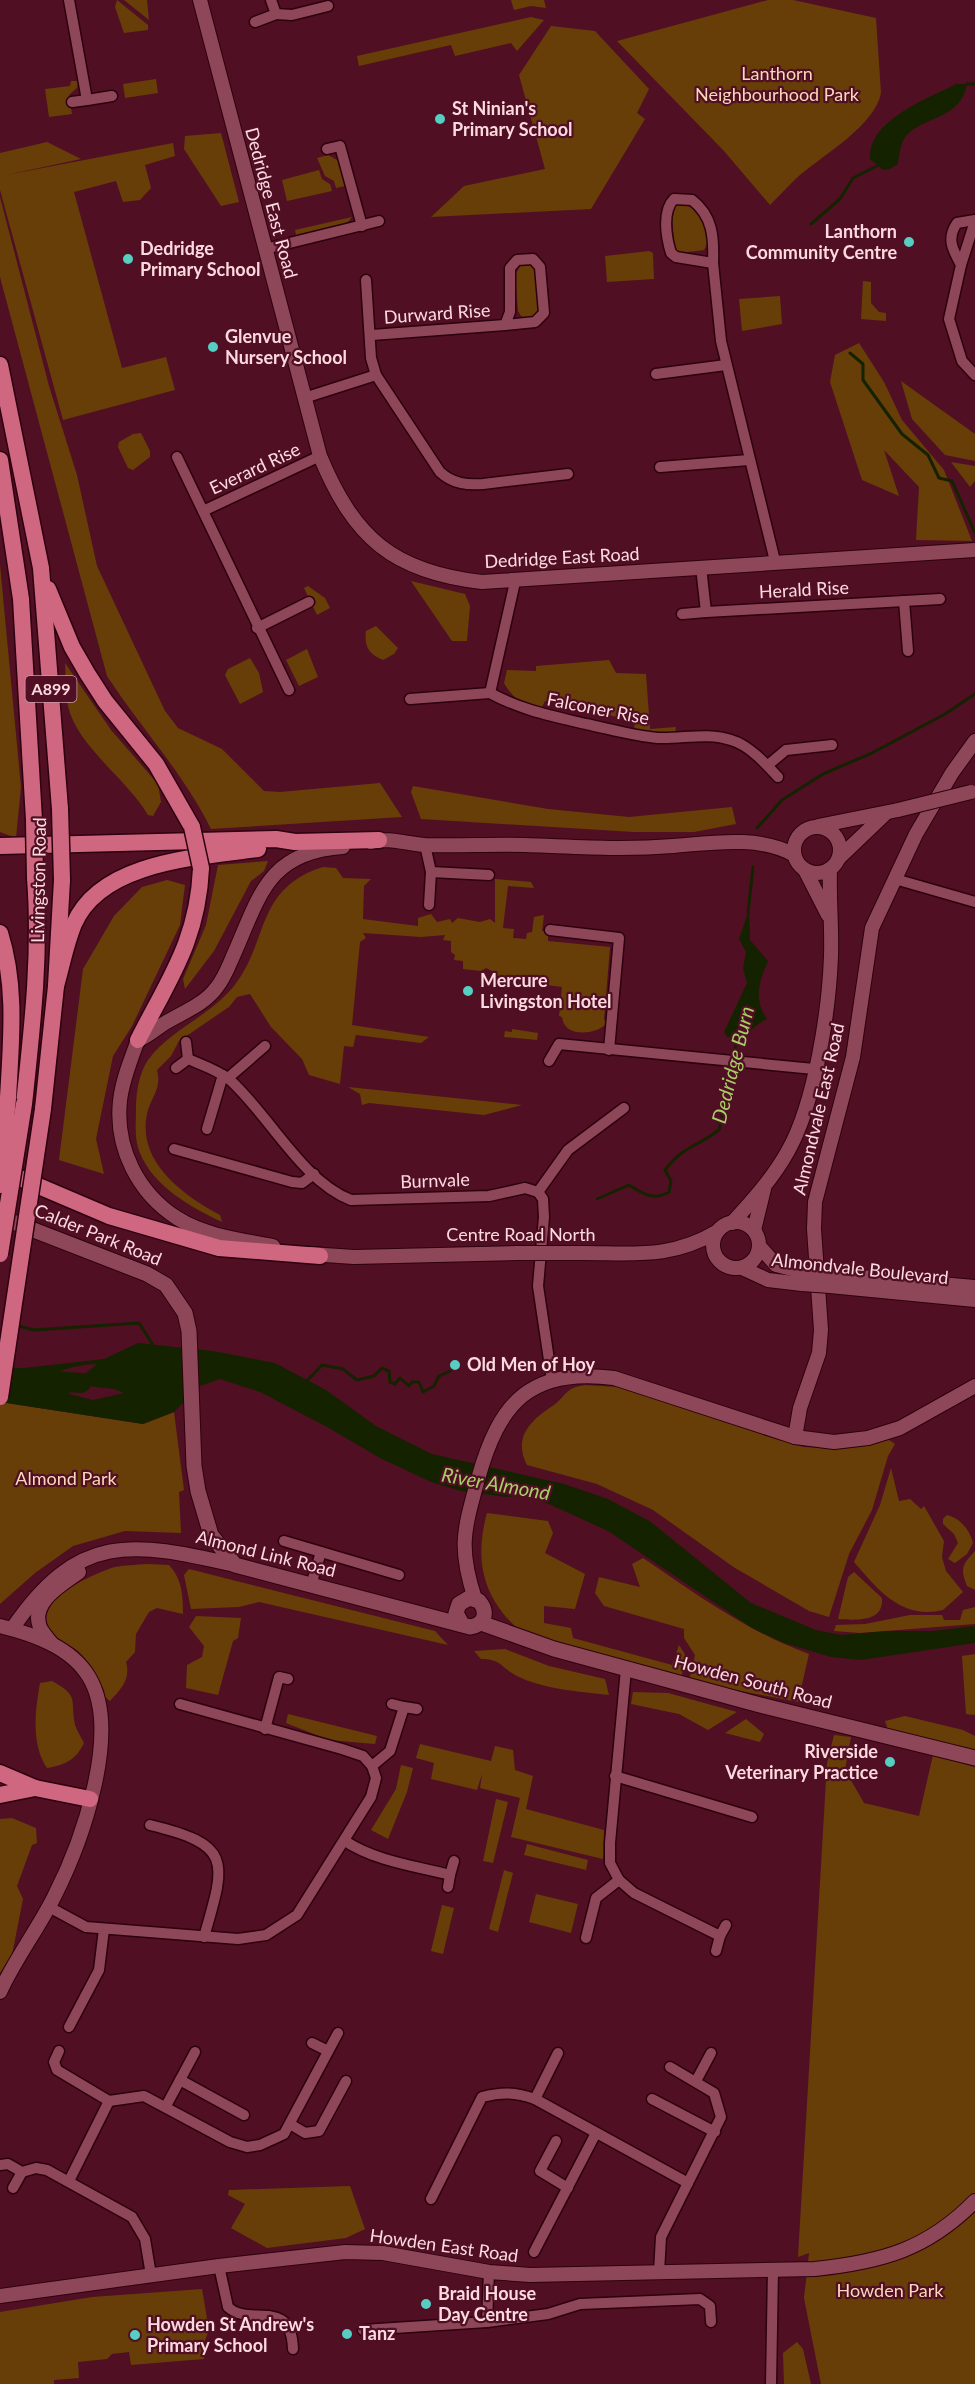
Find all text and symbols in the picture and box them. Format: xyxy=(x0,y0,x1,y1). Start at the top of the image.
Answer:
park label: Lanthorn Neighbourhood Park xyxy=(695,62,860,105)
place label: St Ninian's Primary School xyxy=(452,97,572,140)
marker: St Ninian's Primary School xyxy=(433,112,447,126)
street label: Dedridge East Road xyxy=(241,125,303,281)
place label: Lanthorn Community Centre xyxy=(746,220,897,263)
marker: Lanthorn Community Centre xyxy=(902,235,916,249)
place label: Dedridge Primary School xyxy=(140,237,260,280)
marker: Dedridge Primary School xyxy=(121,252,135,266)
street label: Durward Rise xyxy=(383,298,491,328)
place label: Glenvue Nursery School xyxy=(225,325,347,368)
marker: Glenvue Nursery School xyxy=(206,340,220,354)
street label: Everard Rise xyxy=(206,438,303,499)
street label: Dedridge East Road xyxy=(484,542,640,572)
street label: Herald Rise xyxy=(758,576,849,602)
road number: A899 xyxy=(26,676,76,702)
street label: Falconer Rise xyxy=(545,687,651,729)
street label: Livingston Road xyxy=(26,817,50,943)
place label: Mercure Livingston Hotel xyxy=(480,969,612,1012)
marker: Mercure Livingston Hotel xyxy=(461,984,475,998)
water label: Dedridge Burn xyxy=(706,1004,758,1126)
street label: Almondvale East Road xyxy=(788,1021,849,1197)
street label: Burnvale xyxy=(400,1168,470,1192)
street label: Calder Park Road xyxy=(32,1199,165,1270)
street label: Centre Road North xyxy=(446,1223,596,1245)
street label: Almondvale Boulevard xyxy=(771,1248,950,1288)
place label: Old Men of Hoy xyxy=(467,1353,596,1375)
marker: Old Men of Hoy xyxy=(448,1358,462,1372)
water label: River Almond xyxy=(440,1462,553,1504)
park label: Almond Park xyxy=(15,1467,118,1489)
street label: Almond Link Road xyxy=(194,1525,338,1581)
street label: Howden South Road xyxy=(672,1649,835,1713)
place label: Riverside Veterinary Practice xyxy=(724,1740,878,1783)
marker: Riverside Veterinary Practice xyxy=(883,1755,897,1769)
street label: Howden East Road xyxy=(368,2224,520,2266)
park label: Howden Park xyxy=(837,2279,944,2301)
place label: Braid House Day Centre xyxy=(438,2282,537,2325)
marker: Braid House Day Centre xyxy=(419,2297,433,2311)
place label: Howden St Andrew's Primary School xyxy=(147,2313,314,2356)
place label: Tanz xyxy=(359,2322,395,2344)
marker: Tanz xyxy=(340,2327,354,2341)
marker: Howden St Andrew's Primary School xyxy=(128,2328,142,2342)

